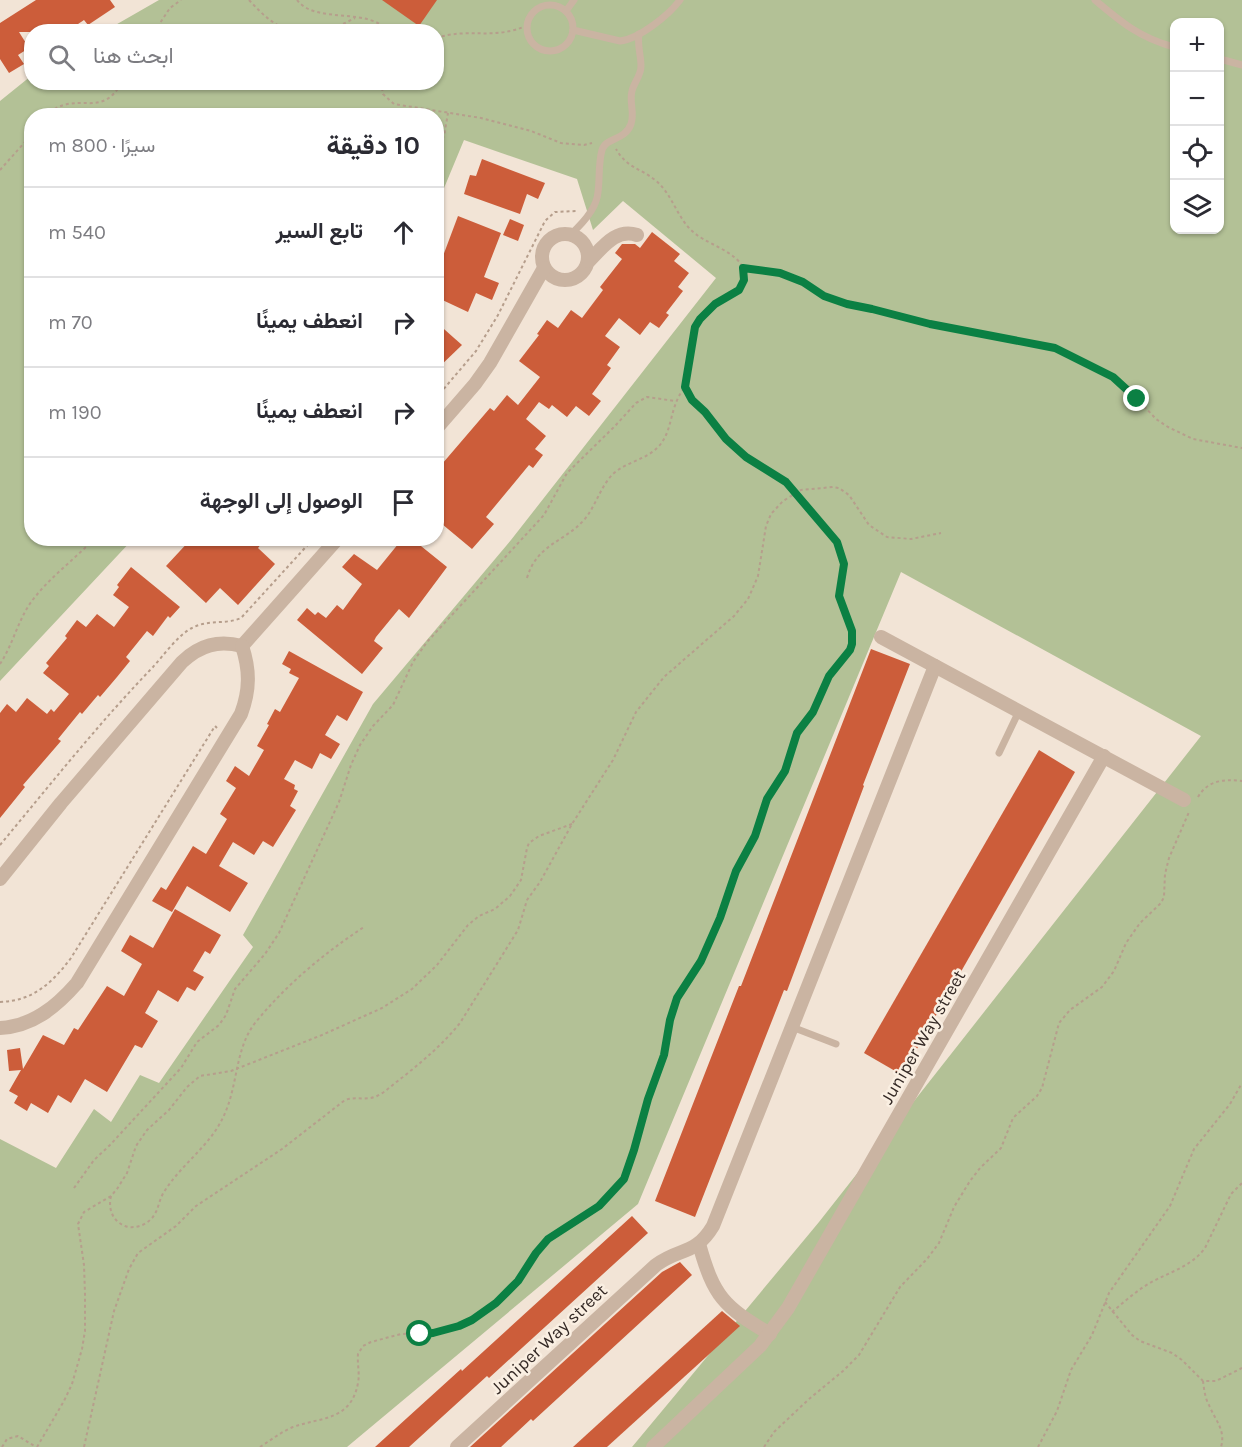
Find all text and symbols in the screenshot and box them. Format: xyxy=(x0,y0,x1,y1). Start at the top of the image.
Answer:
map controls xyxy=(1170,18,1224,234)
button: + xyxy=(1170,18,1224,72)
search box xyxy=(24,24,444,90)
icon: search xyxy=(45,41,78,74)
text: ابحث هنا xyxy=(93,43,174,69)
button: − xyxy=(1170,72,1224,126)
button: locate xyxy=(1170,126,1224,180)
text: 10 دقيقة xyxy=(326,130,420,161)
text: سيرًا · 800 m xyxy=(48,134,155,157)
button: layers xyxy=(1170,180,1224,234)
icon: ahead xyxy=(387,216,420,249)
text: تابع السير xyxy=(275,218,363,244)
text: 540 m xyxy=(48,221,106,244)
icon: right xyxy=(387,306,420,339)
text: انعطف يمينًا xyxy=(256,308,363,334)
text: 70 m xyxy=(48,311,93,334)
route end xyxy=(1123,385,1149,411)
icon: right xyxy=(387,396,420,429)
text: انعطف يمينًا xyxy=(256,398,363,424)
text: 190 m xyxy=(48,401,102,424)
icon: arrive xyxy=(387,486,420,519)
text: الوصول إلى الوجهة xyxy=(200,488,363,514)
street label: Juniper Way street xyxy=(876,966,970,1108)
street label: Juniper Way street xyxy=(486,1279,612,1399)
route start xyxy=(406,1320,432,1346)

